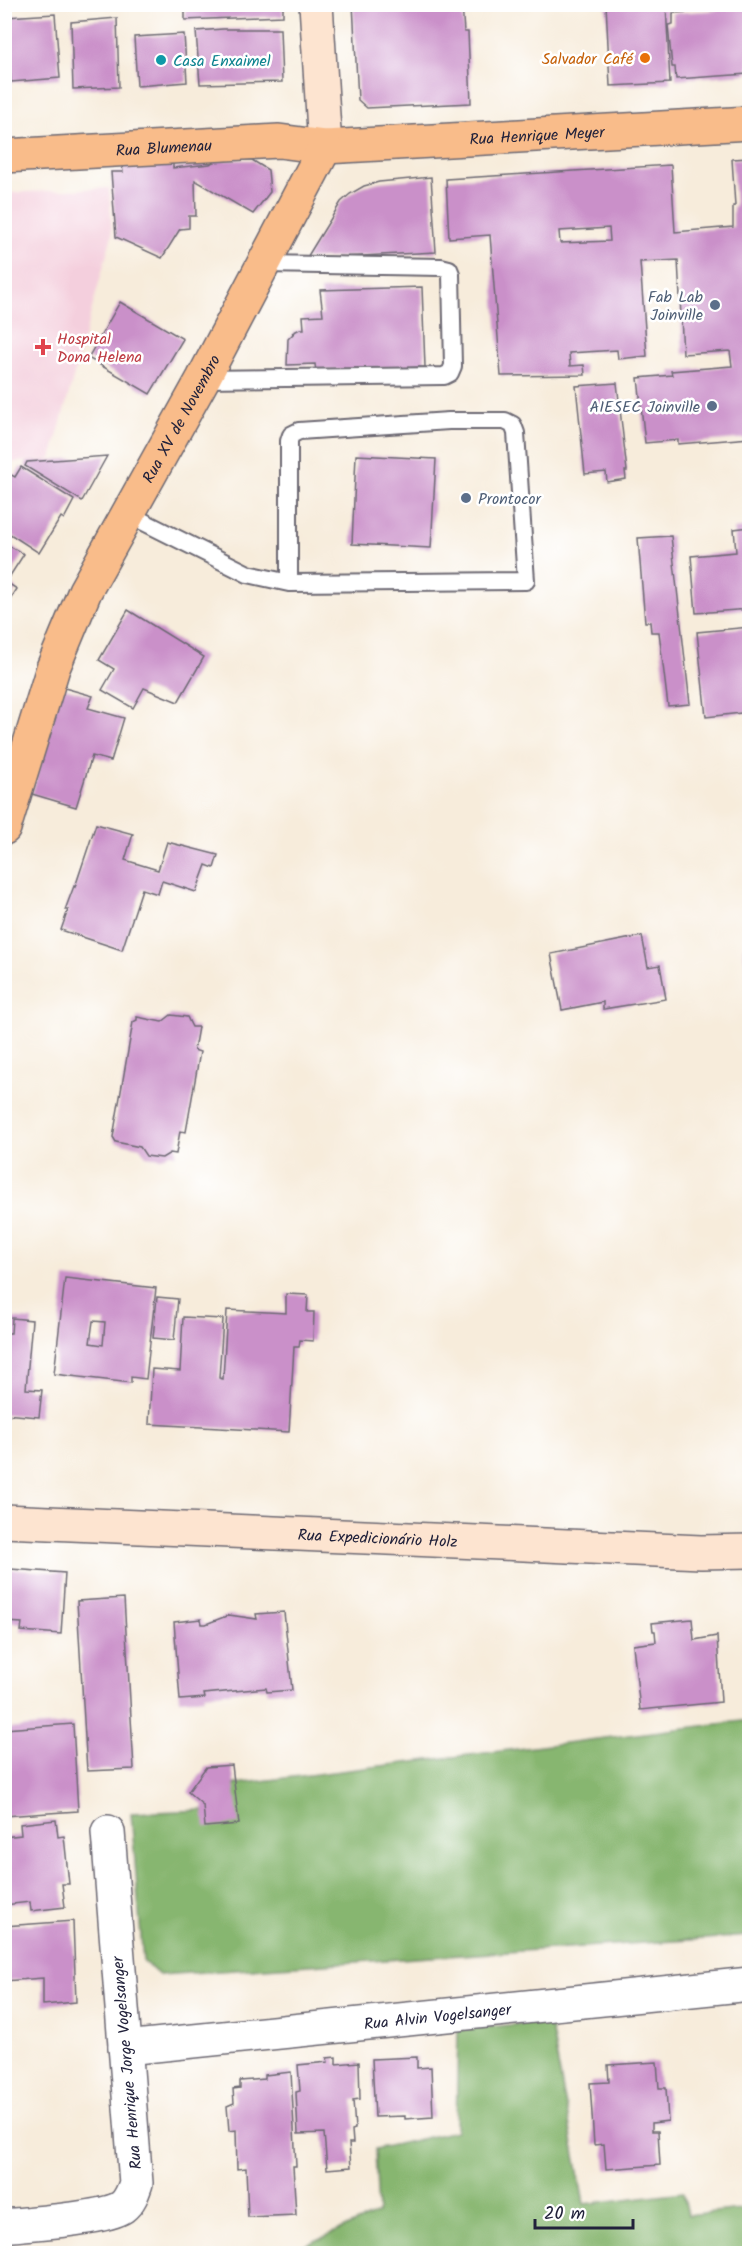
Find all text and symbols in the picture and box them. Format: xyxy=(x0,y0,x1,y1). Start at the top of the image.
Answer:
place label: Salvador Café xyxy=(542,47,634,72)
place label: Casa Enxaimel xyxy=(173,49,271,74)
marker: Salvador Café xyxy=(638,51,652,65)
marker: Casa Enxaimel xyxy=(154,53,168,67)
street label: Rua Henrique Meyer xyxy=(469,120,607,153)
street label: Rua Blumenau xyxy=(115,134,213,164)
place label: Fab Lab Joinville xyxy=(648,285,704,328)
marker: Fab Lab Joinville xyxy=(708,298,722,312)
place label: Hospital Dona Helena xyxy=(57,327,142,370)
marker: Hospital Dona Helena xyxy=(34,338,52,356)
street label: Rua XV de Novembro xyxy=(136,351,228,488)
place label: AIESEC Joinville xyxy=(589,395,700,420)
marker: AIESEC Joinville xyxy=(705,399,719,413)
place label: Prontocor xyxy=(478,487,543,512)
marker: Prontocor xyxy=(459,491,473,505)
street label: Rua Expedicionário Holz xyxy=(297,1523,458,1555)
street label: Rua Henrique Jorge Vogelsanger xyxy=(106,1953,149,2171)
street label: Rua Alvin Vogelsanger xyxy=(363,1997,514,2037)
scale bar xyxy=(535,2192,632,2230)
text: 20 m xyxy=(544,2200,585,2229)

